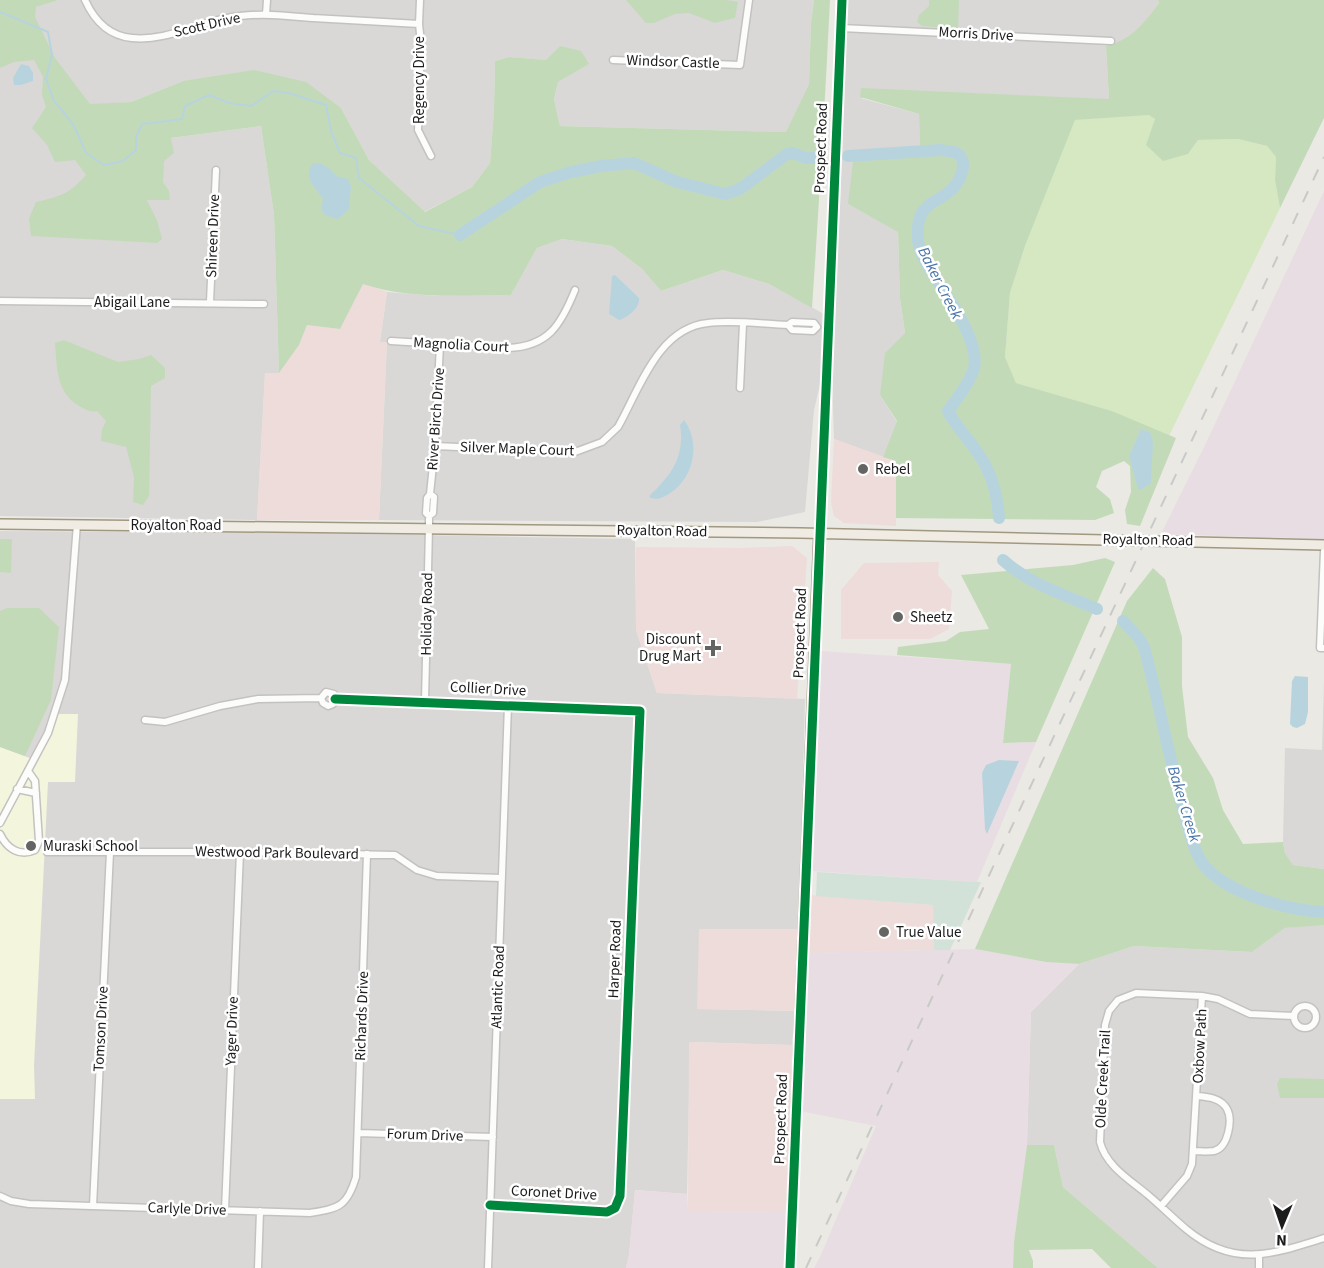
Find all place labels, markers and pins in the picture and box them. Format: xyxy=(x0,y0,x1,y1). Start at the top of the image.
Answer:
place label: Rebel xyxy=(875,459,911,480)
marker: Rebel xyxy=(856,462,870,476)
place label: Sheetz xyxy=(910,607,952,628)
marker: Sheetz xyxy=(891,610,905,624)
place label: Discount Drug Mart xyxy=(639,629,701,667)
marker: Discount Drug Mart xyxy=(706,641,720,655)
place label: Muraski School xyxy=(43,836,138,857)
marker: Muraski School xyxy=(24,839,38,853)
place label: True Value xyxy=(896,922,962,943)
marker: True Value xyxy=(877,925,891,939)

